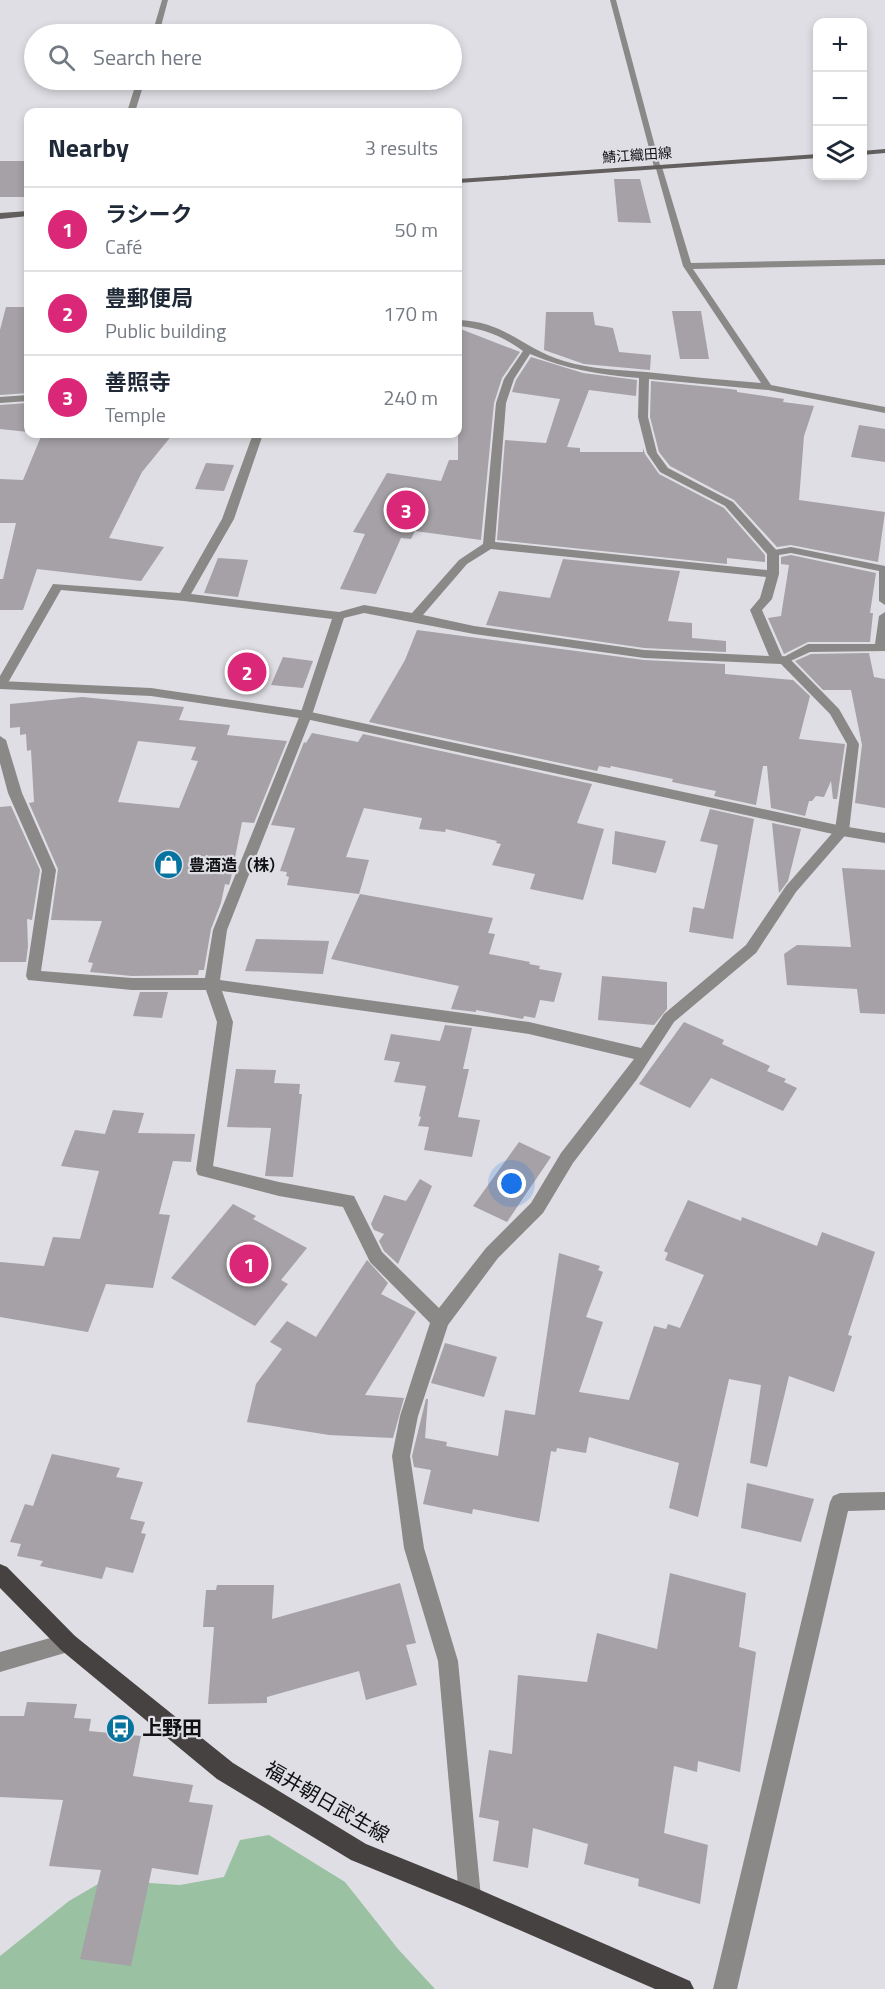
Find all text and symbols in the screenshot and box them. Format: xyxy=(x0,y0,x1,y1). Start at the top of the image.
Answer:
map controls xyxy=(813,18,867,180)
button: + xyxy=(813,18,867,72)
search box xyxy=(24,24,462,90)
text: Search here xyxy=(93,40,202,74)
icon: search xyxy=(45,41,78,74)
button: − xyxy=(813,72,867,126)
button: layers xyxy=(813,126,867,180)
text: Nearby xyxy=(48,128,129,167)
text: 3 results xyxy=(365,132,438,163)
street label: 鯖江織田線 xyxy=(601,142,673,167)
text: ラシーク xyxy=(105,197,193,231)
text: 1 xyxy=(62,214,73,245)
text: 50 m xyxy=(394,214,438,245)
text: Café xyxy=(105,231,142,262)
text: 豊郵便局 xyxy=(105,281,193,315)
text: 2 xyxy=(62,298,73,329)
text: 170 m xyxy=(383,298,438,329)
text: Public building xyxy=(105,315,226,346)
text: 善照寺 xyxy=(105,365,171,399)
text: 3 xyxy=(62,382,73,413)
text: 240 m xyxy=(383,382,438,413)
text: Temple xyxy=(105,399,166,430)
pin: 3 xyxy=(386,488,426,532)
pin: 2 xyxy=(228,650,266,694)
shop icon: 豊酒造（株） xyxy=(152,849,184,881)
place label: 豊酒造（株） xyxy=(189,853,285,877)
your location xyxy=(497,1169,526,1198)
pin: 1 xyxy=(230,1242,268,1286)
bus stop icon: 上野田 xyxy=(105,1712,137,1744)
place label: 上野田 xyxy=(142,1712,202,1743)
street label: 福井朝日武生線 xyxy=(259,1753,396,1850)

